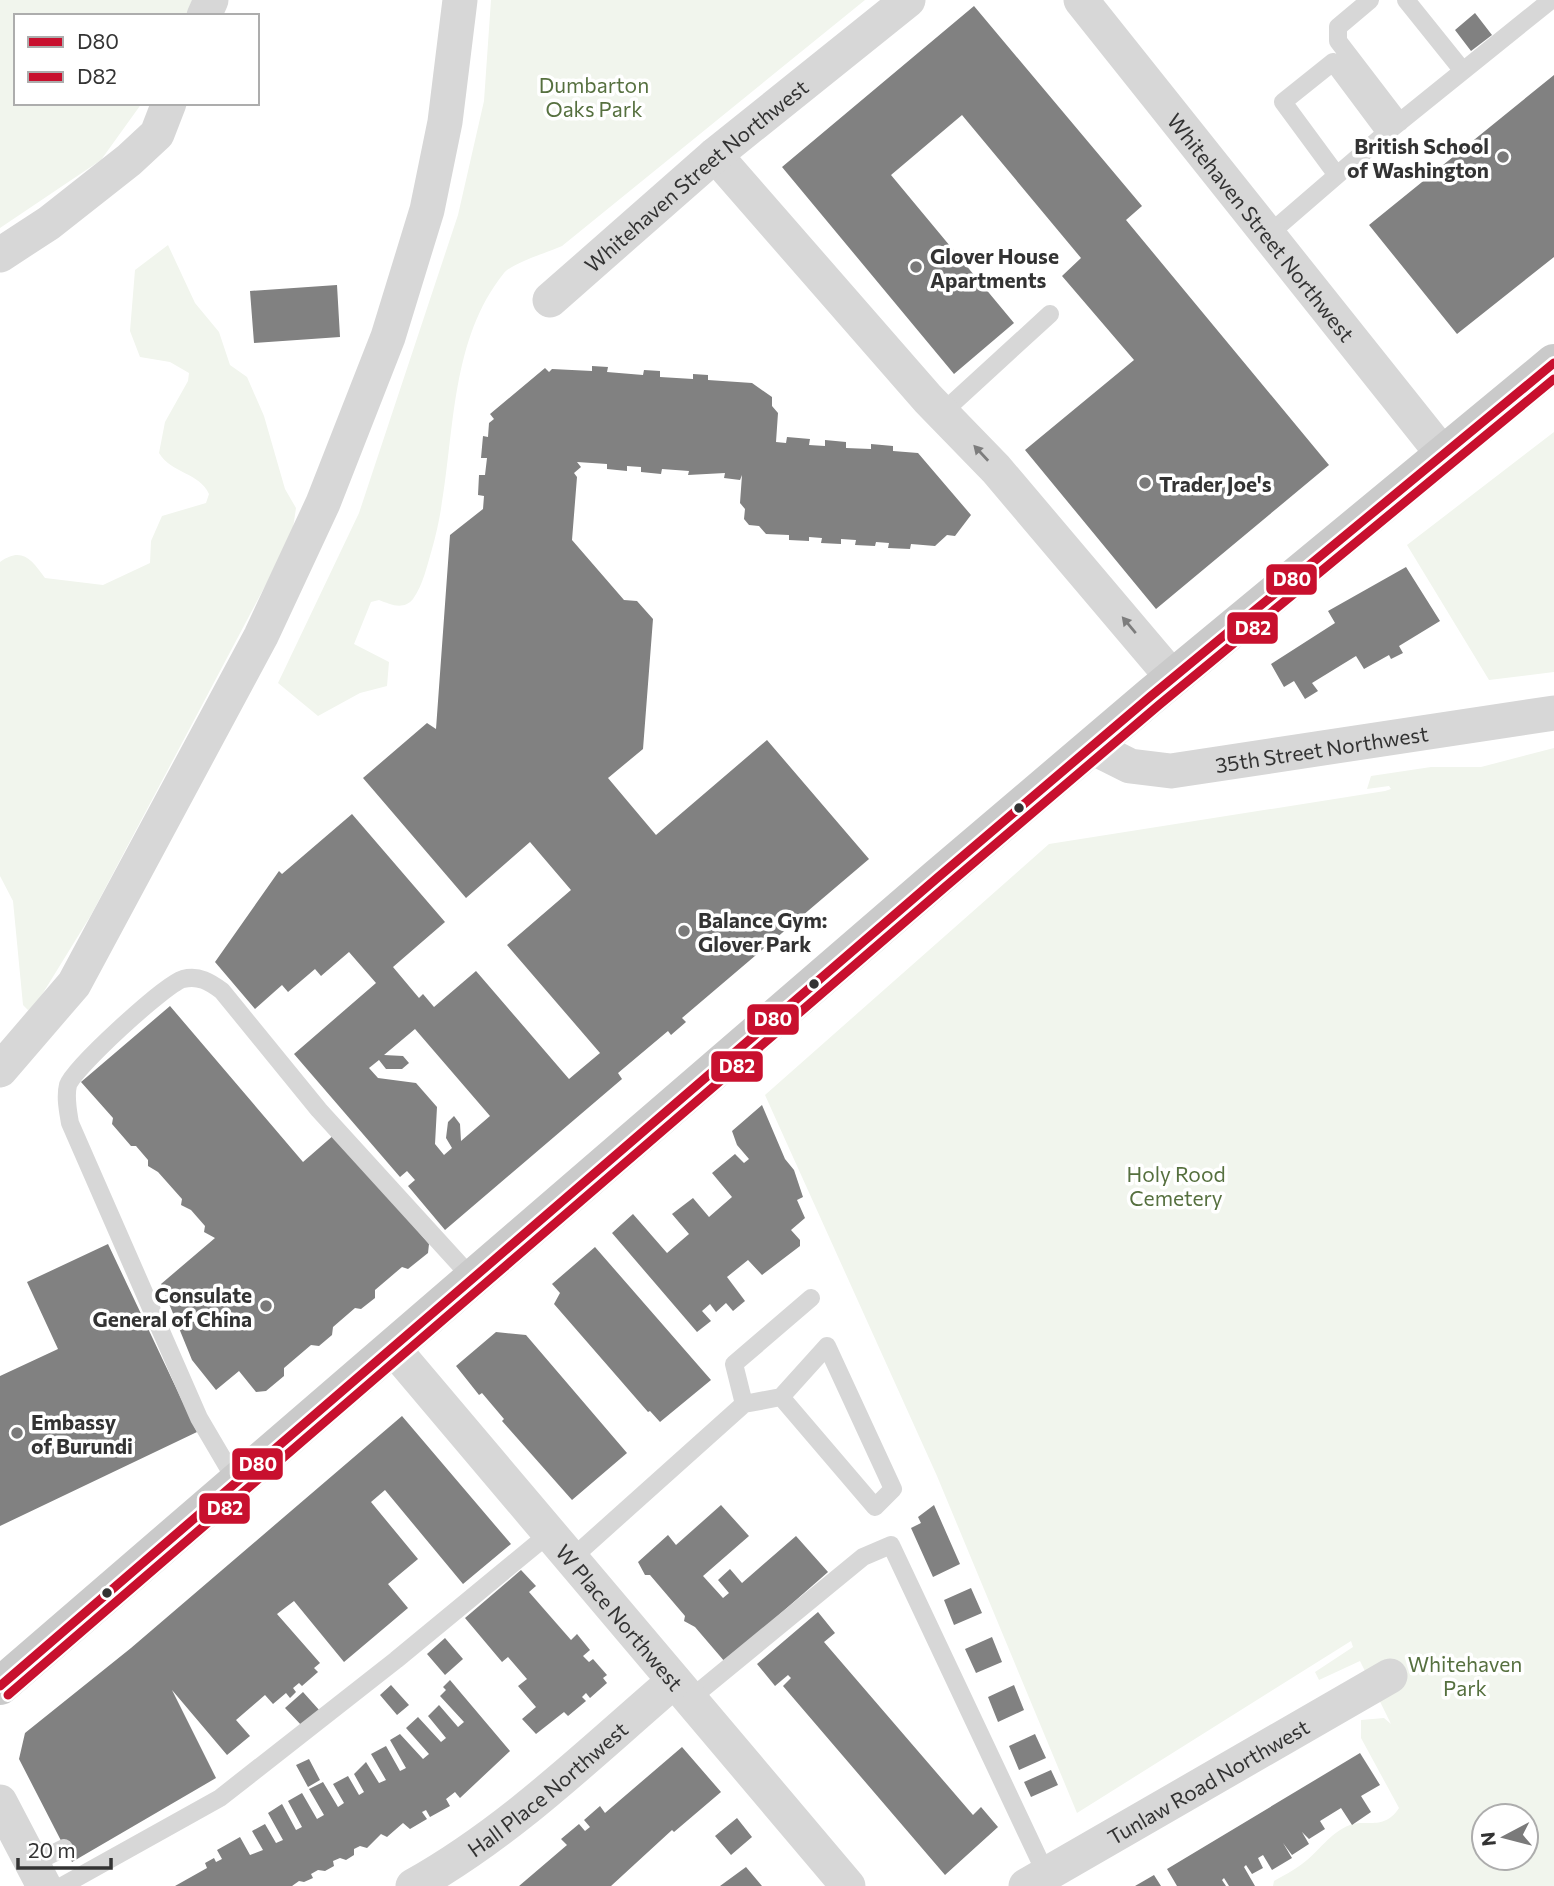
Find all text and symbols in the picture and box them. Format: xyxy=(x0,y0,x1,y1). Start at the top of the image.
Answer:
legend xyxy=(14,14,259,105)
text: D80 xyxy=(77,28,119,53)
text: D82 xyxy=(77,63,117,88)
park label: Dumbarton Oaks Park xyxy=(539,72,649,121)
street label: Whitehaven Street Northwest xyxy=(579,73,812,277)
street label: Whitehaven Street Northwest xyxy=(1163,108,1360,346)
place label: British School of Washington xyxy=(1347,133,1489,182)
marker: British School of Washington xyxy=(1495,149,1511,165)
place label: Glover House Apartments xyxy=(930,243,1059,292)
marker: Glover House Apartments xyxy=(908,259,924,275)
one-way arrow xyxy=(973,445,989,462)
place label: Trader Joe's xyxy=(1159,471,1272,496)
marker: Trader Joe's xyxy=(1137,475,1153,491)
line badge: D80 xyxy=(1265,563,1318,596)
text: D80 xyxy=(1273,567,1311,590)
line badge: D82 xyxy=(1226,611,1279,645)
text: D82 xyxy=(1235,616,1271,639)
one-way arrow xyxy=(1122,617,1137,634)
street label: 35th Street Northwest xyxy=(1213,720,1430,777)
unlabelled marker xyxy=(1012,801,1026,815)
place label: Balance Gym: Glover Park xyxy=(698,907,827,956)
marker: Balance Gym: Glover Park xyxy=(676,923,692,939)
unlabelled marker xyxy=(807,977,821,991)
line badge: D80 xyxy=(746,1003,800,1036)
text: D80 xyxy=(754,1007,792,1030)
line badge: D82 xyxy=(710,1050,764,1083)
text: D82 xyxy=(719,1054,755,1077)
park label: Holy Rood Cemetery xyxy=(1126,1161,1226,1210)
place label: Consulate General of China xyxy=(93,1282,252,1331)
marker: Consulate General of China xyxy=(258,1298,274,1314)
place label: Embassy of Burundi xyxy=(31,1409,133,1458)
marker: Embassy of Burundi xyxy=(9,1425,25,1441)
line badge: D80 xyxy=(231,1447,284,1481)
text: D80 xyxy=(239,1452,277,1475)
line badge: D82 xyxy=(198,1492,251,1525)
text: D82 xyxy=(207,1496,243,1519)
street label: W Place Northwest xyxy=(552,1539,689,1695)
unlabelled marker xyxy=(100,1586,114,1600)
park label: Whitehaven Park xyxy=(1408,1651,1522,1700)
street label: Tunlaw Road Northwest xyxy=(1103,1713,1313,1849)
street label: Hall Place Northwest xyxy=(462,1716,632,1861)
north arrow xyxy=(1470,1802,1540,1872)
scale bar xyxy=(18,1826,110,1870)
text: N xyxy=(1475,1831,1500,1848)
text: 20 m xyxy=(28,1837,76,1862)

